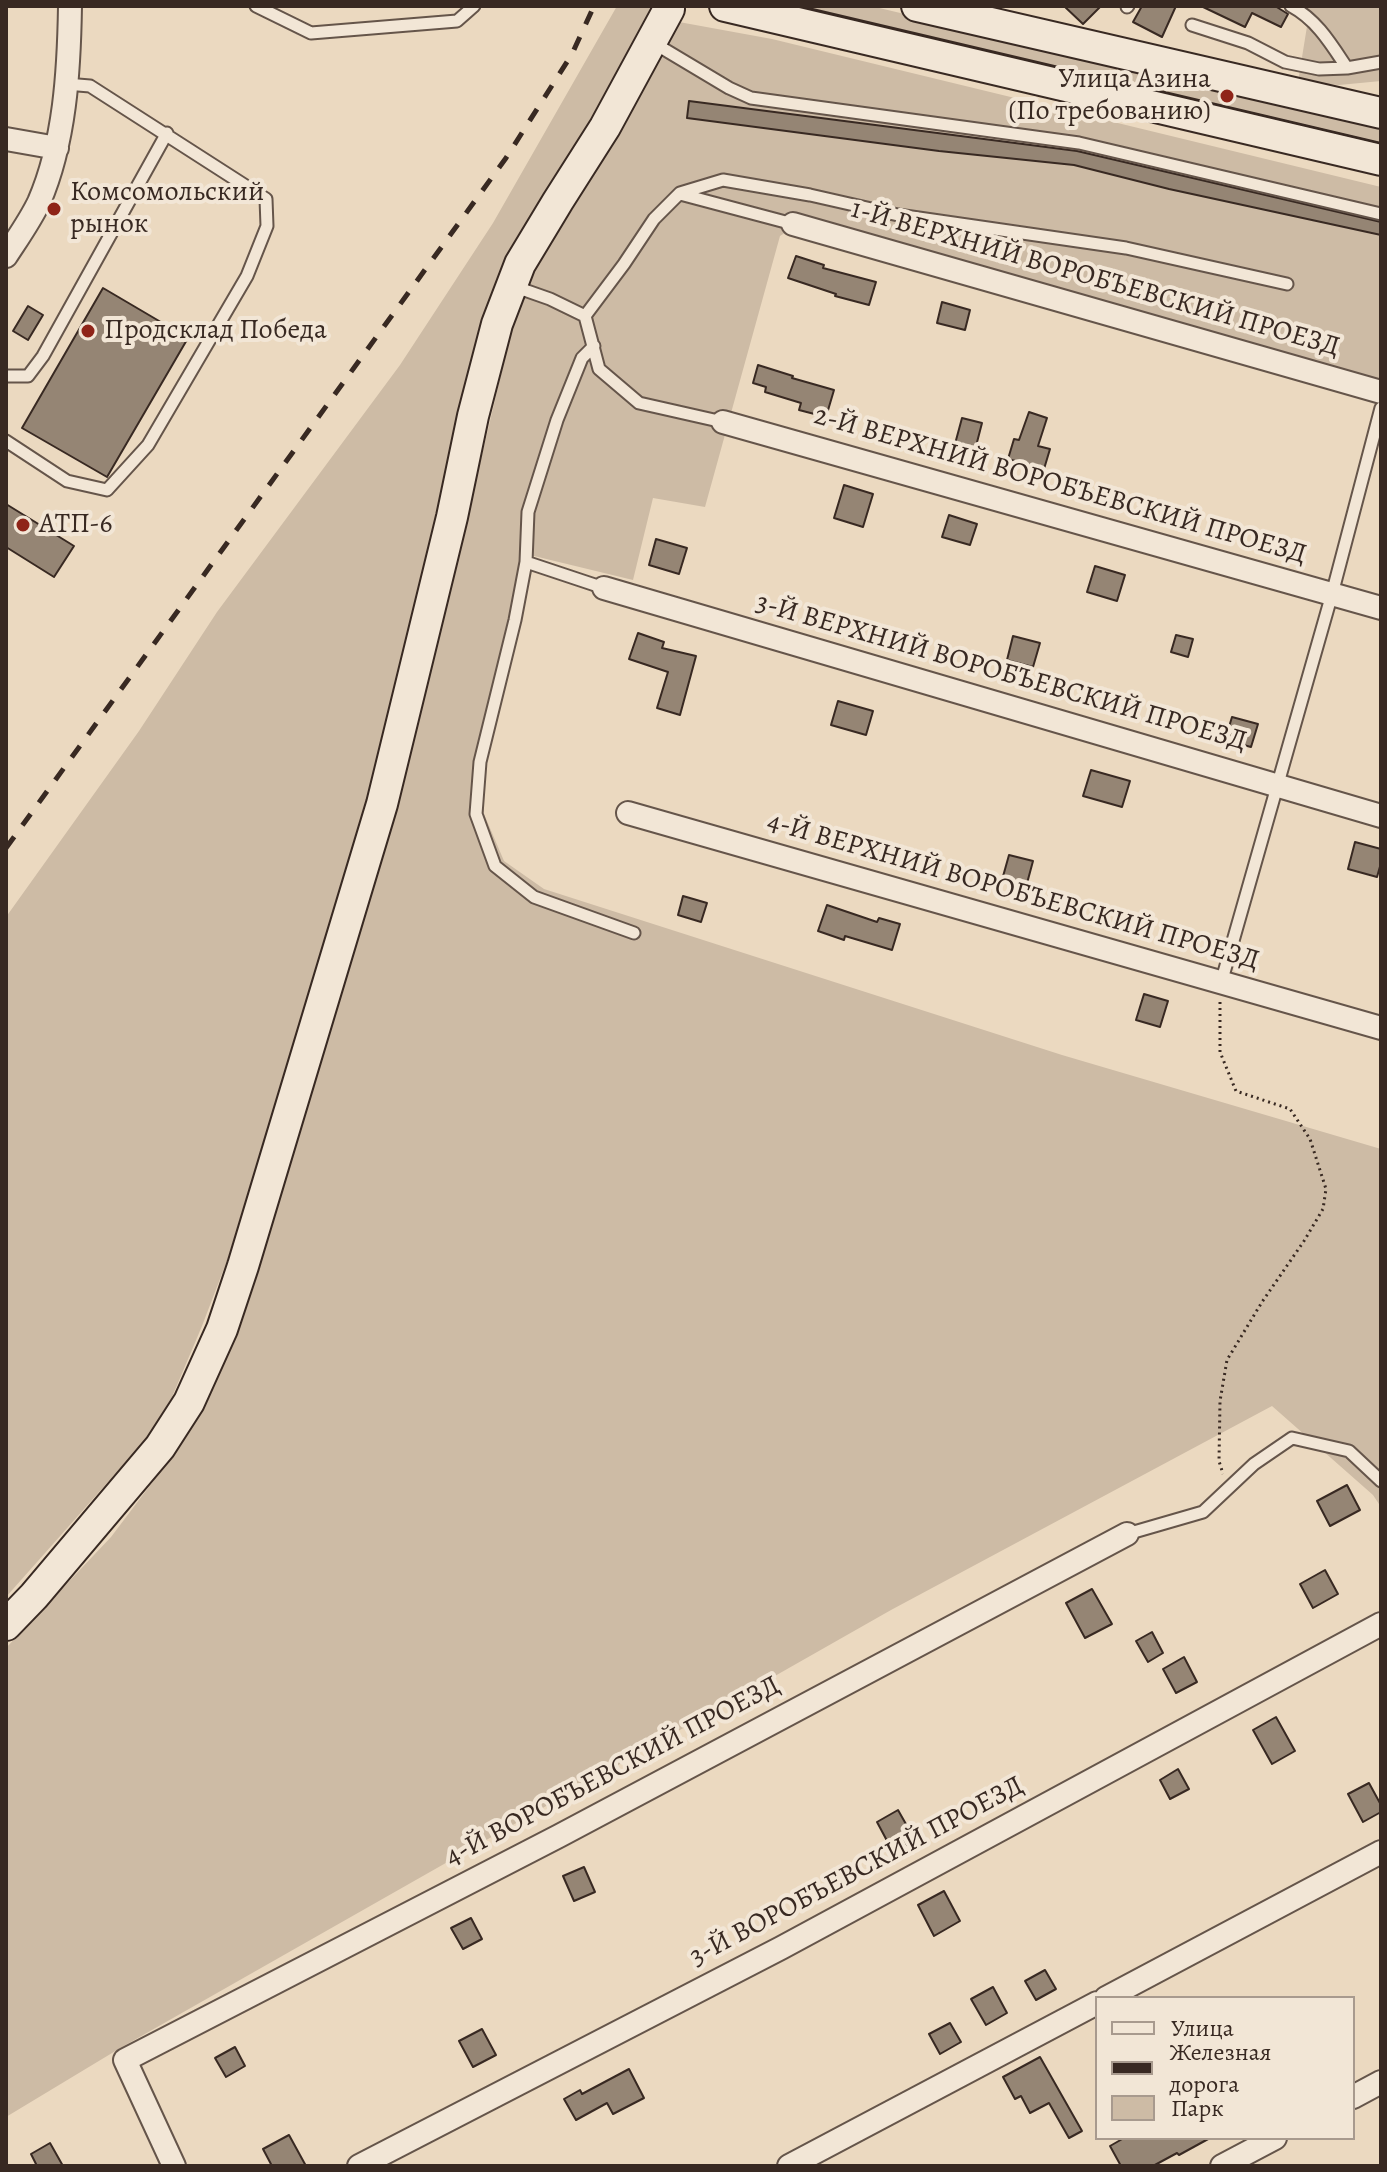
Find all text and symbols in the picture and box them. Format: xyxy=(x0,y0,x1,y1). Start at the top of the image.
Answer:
place label: Улица Азина (По требованию) xyxy=(1008,63,1211,129)
marker: Улица Азина (По требованию) xyxy=(1218,87,1236,105)
place label: Комсомольский рынок xyxy=(70,176,264,242)
street label: 1-Й ВЕРХНИЙ ВОРОБЪЕВСКИЙ ПРОЕЗД xyxy=(847,193,1343,365)
marker: Комсомольский рынок xyxy=(45,200,63,218)
place label: Продсклад Победа xyxy=(104,314,327,348)
marker: Продсклад Победа xyxy=(79,322,97,340)
street label: 2-Й ВЕРХНИЙ ВОРОБЪЕВСКИЙ ПРОЕЗД xyxy=(810,399,1310,573)
place label: АТП-6 xyxy=(39,508,113,542)
marker: АТП-6 xyxy=(14,516,32,534)
street label: 3-Й ВЕРХНИЙ ВОРОБЪЕВСКИЙ ПРОЕЗД xyxy=(752,587,1250,759)
street label: 4-Й ВЕРХНИЙ ВОРОБЪЕВСКИЙ ПРОЕЗД xyxy=(763,806,1263,978)
street label: 4-Й ВОРОБЪЕВСКИЙ ПРОЕЗД xyxy=(440,1669,786,1875)
street label: 3-Й ВОРОБЪЕВСКИЙ ПРОЕЗД xyxy=(684,1770,1030,1974)
legend xyxy=(1095,1996,1355,2140)
text: Улица xyxy=(1171,2012,1234,2044)
text: Железная дорога xyxy=(1169,2036,1271,2100)
text: Парк xyxy=(1171,2092,1224,2124)

